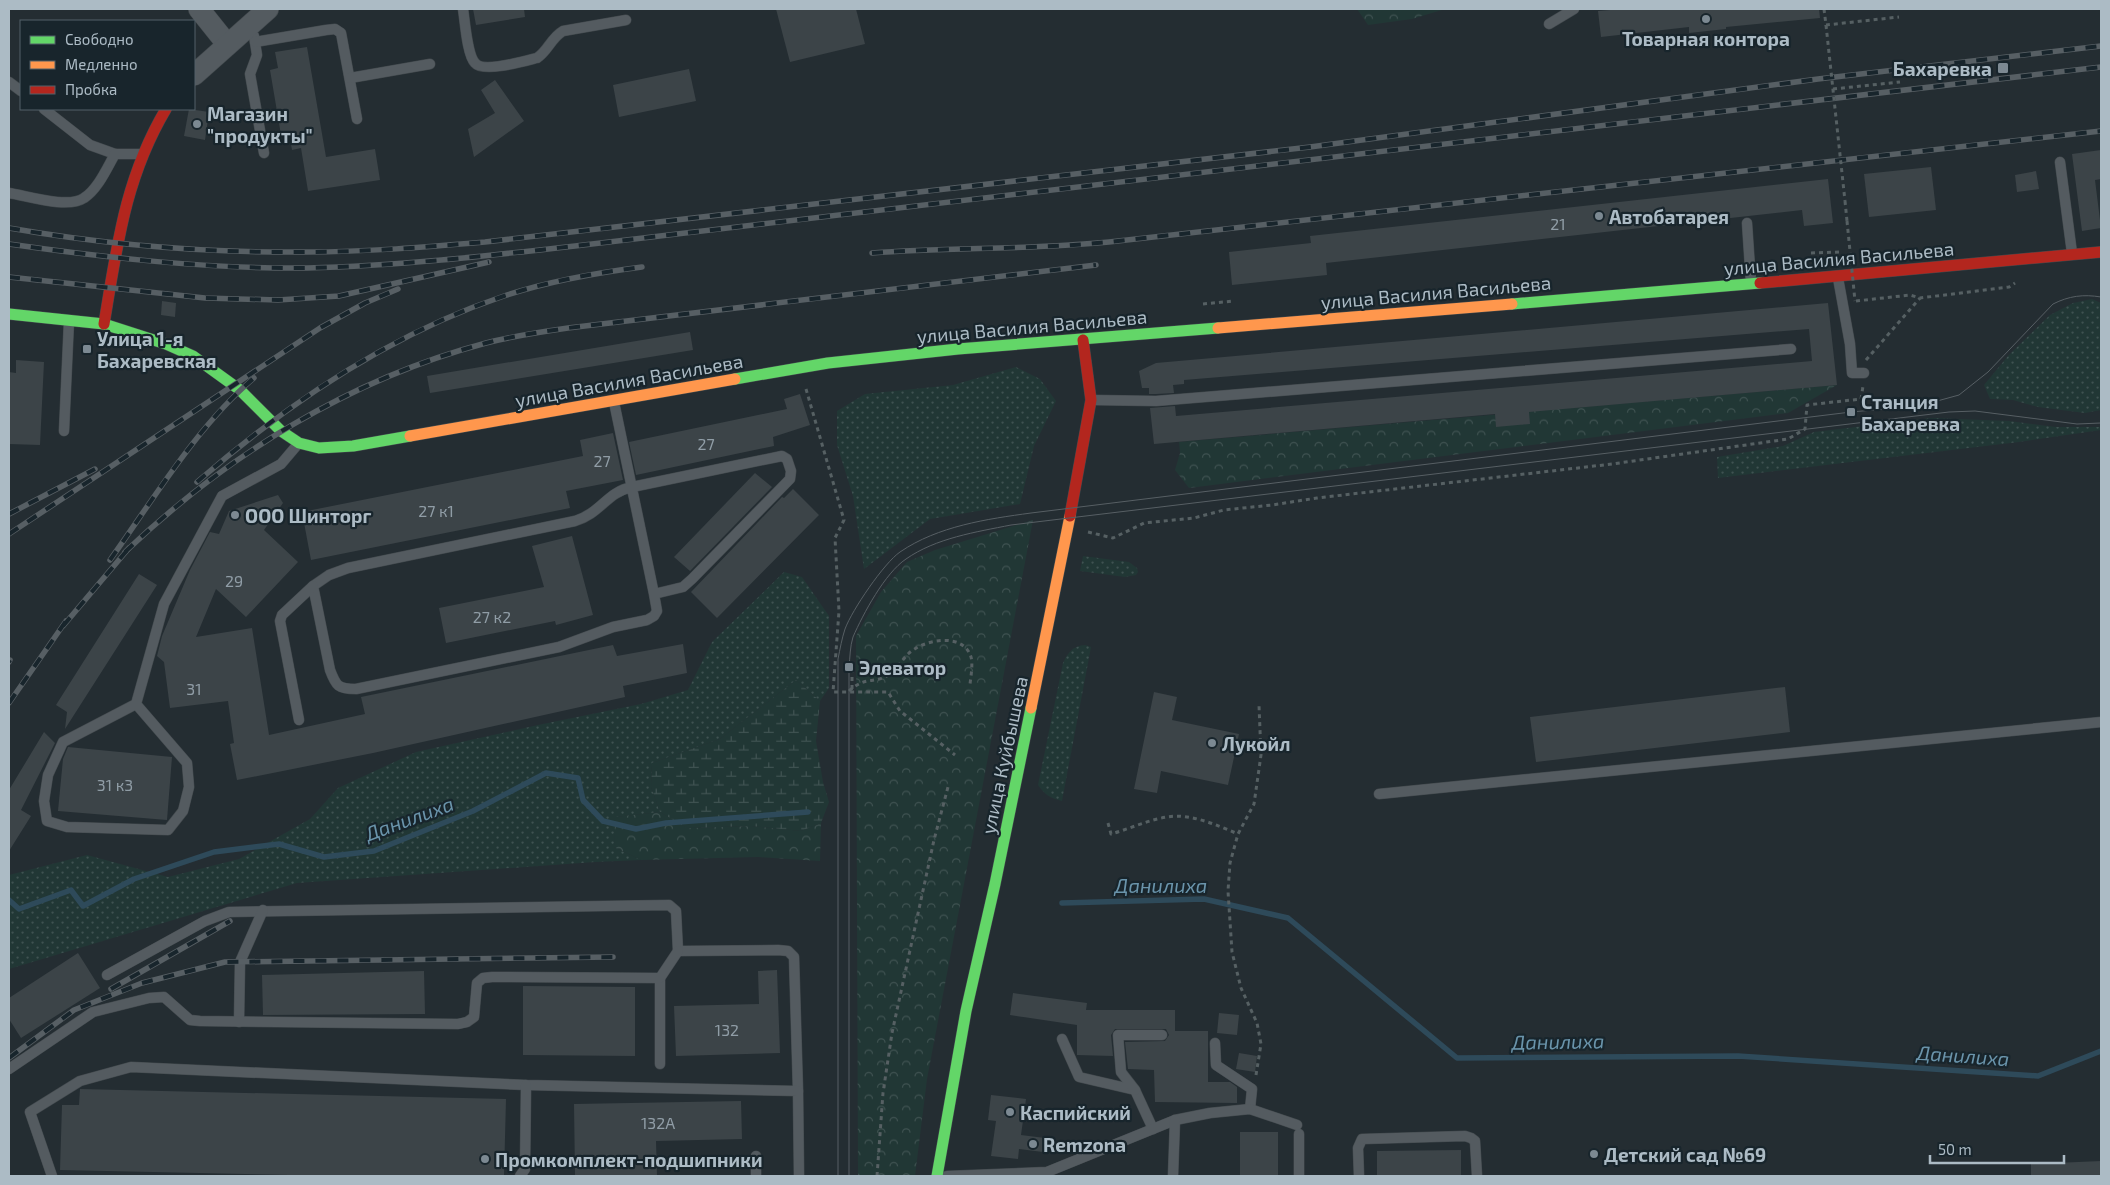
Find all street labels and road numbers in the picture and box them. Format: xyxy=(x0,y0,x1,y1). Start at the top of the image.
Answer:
street label: улица Василия Васильева xyxy=(1723,236,1955,281)
street label: улица Василия Васильева xyxy=(1320,270,1552,315)
street label: улица Василия Васильева xyxy=(916,304,1148,349)
street label: улица Василия Васильева xyxy=(513,349,745,412)
street label: улица Куйбышева xyxy=(976,674,1033,836)

